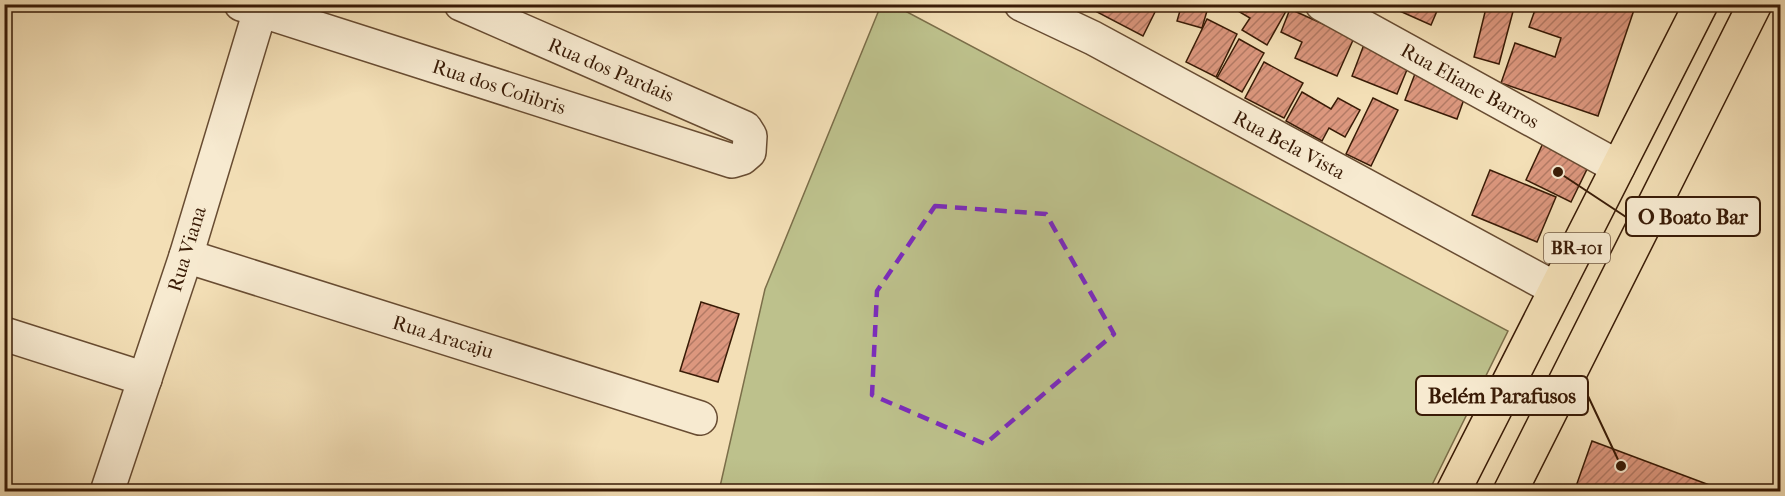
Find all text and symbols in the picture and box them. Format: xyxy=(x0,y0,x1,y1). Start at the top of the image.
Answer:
street label: Rua dos Pardais xyxy=(545,33,677,107)
street label: Rua Eliane Barros xyxy=(1397,39,1543,133)
street label: Rua dos Colibris xyxy=(430,55,568,119)
street label: Rua Bela Vista xyxy=(1229,106,1350,185)
callout: O Boato Bar xyxy=(1626,197,1760,236)
street label: Rua Viana xyxy=(163,203,211,294)
text: O Boato Bar xyxy=(1638,205,1749,229)
road number: BR-101 xyxy=(1544,233,1610,263)
street label: Rua Aracaju xyxy=(390,311,497,363)
callout: Belém Parafusos xyxy=(1416,376,1588,415)
text: Belém Parafusos xyxy=(1428,384,1576,408)

